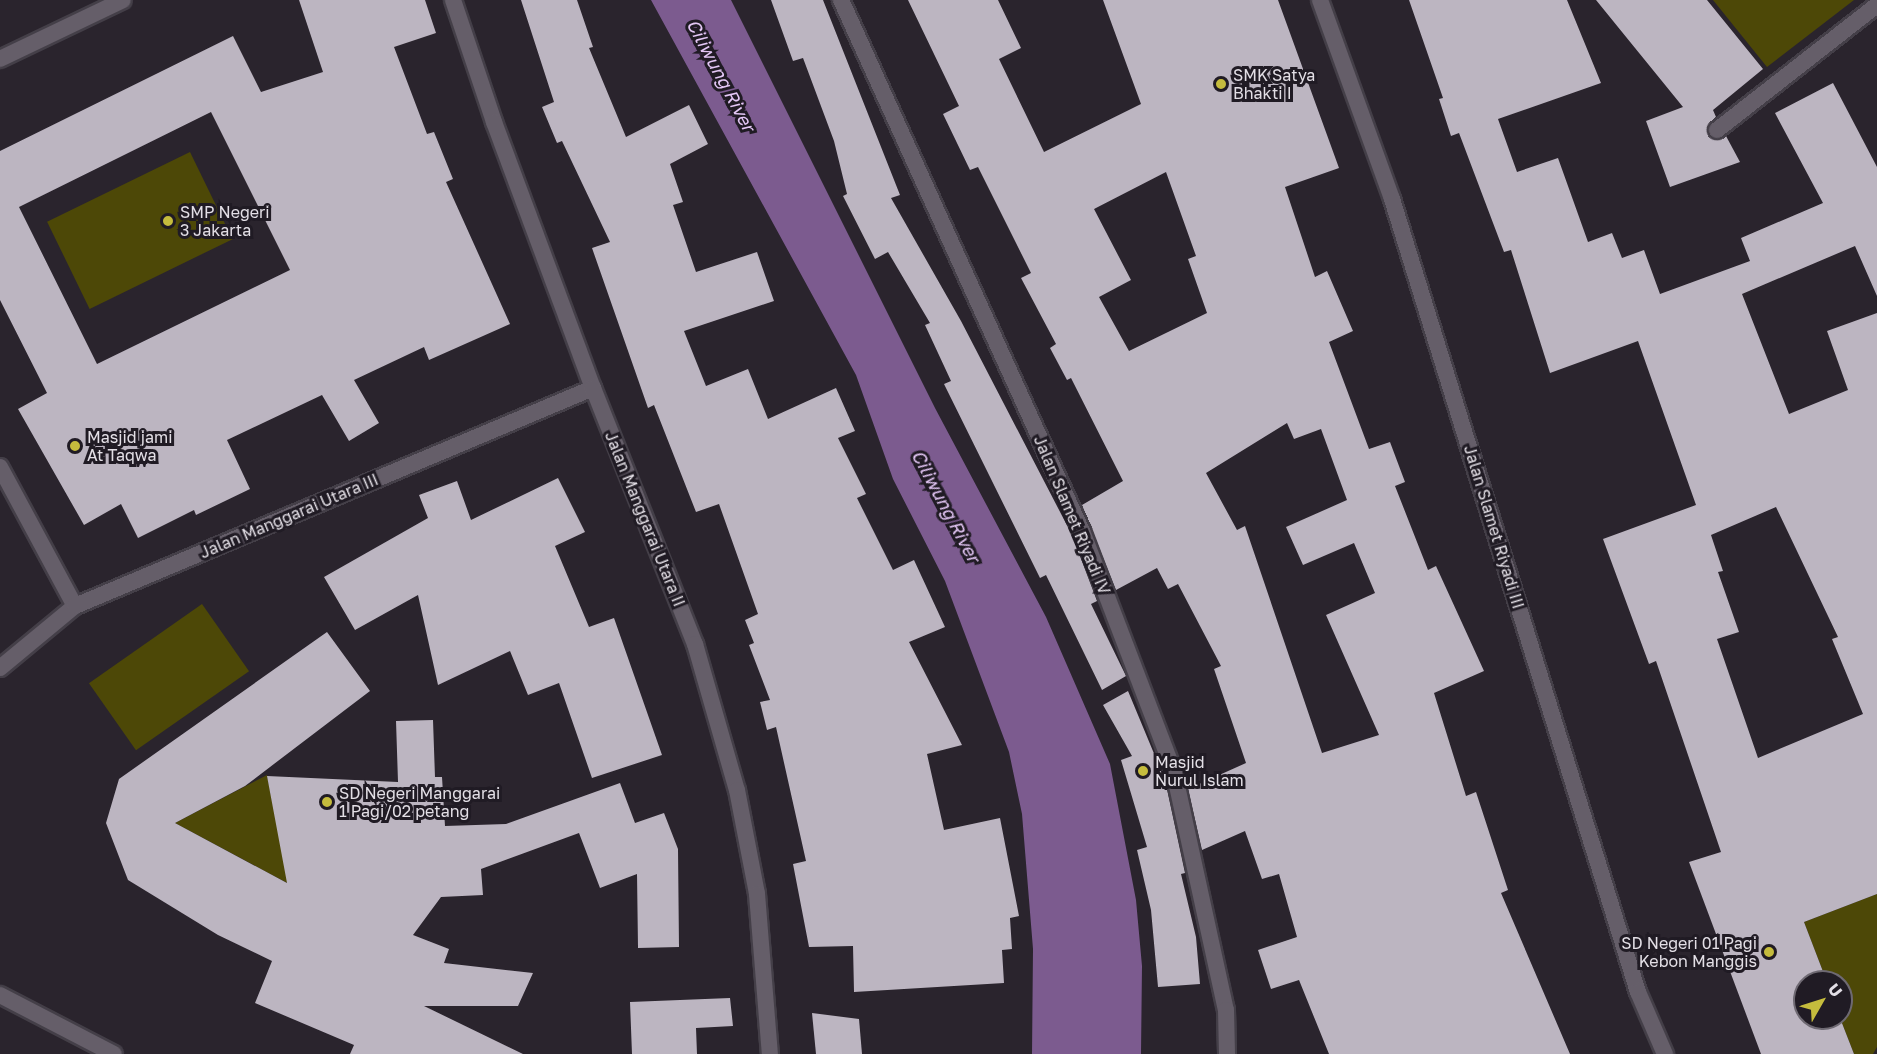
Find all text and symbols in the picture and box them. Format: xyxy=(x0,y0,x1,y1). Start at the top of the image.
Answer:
water label: Ciliwung River xyxy=(682,15,760,135)
place label: SMK Satya Bhakti I xyxy=(1233,65,1315,103)
marker: SMK Satya Bhakti I xyxy=(1214,77,1228,91)
place label: SMP Negeri 3 Jakarta xyxy=(180,202,270,240)
marker: SMP Negeri 3 Jakarta xyxy=(161,214,175,228)
place label: Masjid jami At Taqwa xyxy=(87,427,172,465)
street label: Jalan Manggarai Utara II xyxy=(601,429,689,609)
street label: Jalan Slamet Riyadi IV xyxy=(1030,433,1114,597)
marker: Masjid jami At Taqwa xyxy=(68,439,82,453)
street label: Jalan Slamet Riyadi III xyxy=(1460,443,1528,611)
water label: Ciliwung River xyxy=(907,446,985,566)
street label: Jalan Manggarai Utara III xyxy=(197,470,381,562)
place label: Masjid Nurul Islam xyxy=(1155,752,1244,790)
marker: Masjid Nurul Islam xyxy=(1136,764,1150,778)
place label: SD Negeri Manggarai 1 Pagi/02 petang xyxy=(339,783,500,821)
marker: SD Negeri Manggarai 1 Pagi/02 petang xyxy=(320,795,334,809)
place label: SD Negeri 01 Pagi Kebon Manggis xyxy=(1621,933,1757,971)
marker: SD Negeri 01 Pagi Kebon Manggis xyxy=(1762,945,1776,959)
north arrow xyxy=(1793,970,1853,1030)
text: U xyxy=(1824,979,1847,1001)

